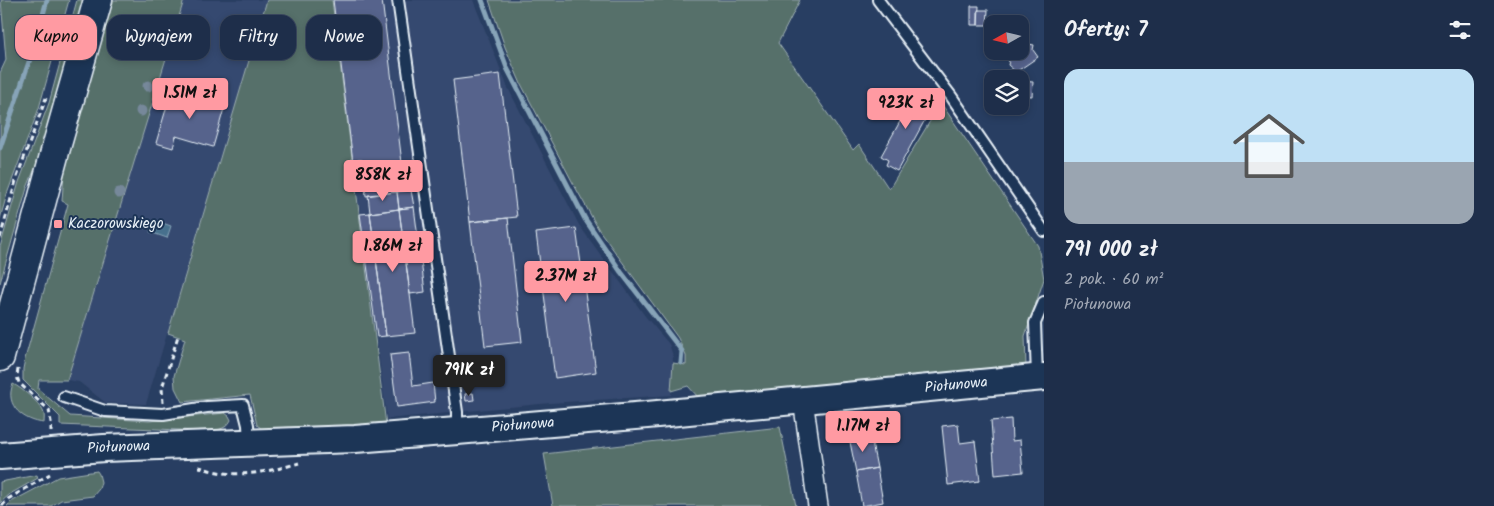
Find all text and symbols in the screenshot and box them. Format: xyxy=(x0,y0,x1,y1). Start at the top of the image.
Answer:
text: Oferty: 7 xyxy=(1064,14,1148,47)
chip: Kupno xyxy=(15,15,97,60)
chip: Wynajem xyxy=(107,15,210,60)
chip: Filtry xyxy=(220,15,296,60)
chip: Nowe xyxy=(306,15,382,60)
north arrow xyxy=(984,15,1029,60)
map controls xyxy=(984,15,1029,115)
icon: filters xyxy=(1446,16,1474,44)
button: layers xyxy=(984,70,1029,115)
pin: 1.51M zł xyxy=(138,78,242,120)
text: 1.51M zł xyxy=(163,81,217,106)
pin: 923K zł xyxy=(860,88,952,130)
text: 923K zł xyxy=(878,91,934,116)
icon: home xyxy=(1224,101,1314,191)
pin: 858K zł xyxy=(337,160,429,202)
text: 858K zł xyxy=(355,163,411,188)
place label: Kaczorowskiego xyxy=(68,212,164,236)
marker: Kaczorowskiego xyxy=(52,218,64,230)
pin: 1.86M zł xyxy=(341,230,445,273)
text: 1.86M zł xyxy=(364,234,422,259)
text: 791 000 zł xyxy=(1064,234,1158,267)
pin: 2.37M zł xyxy=(514,260,618,303)
text: 2.37M zł xyxy=(535,264,597,289)
text: 2 pok. · 60 m² xyxy=(1064,267,1164,292)
text: Piołunowa xyxy=(1064,292,1131,317)
pin: 791K zł xyxy=(423,354,515,397)
text: 791K zł xyxy=(444,358,494,383)
street label: Piołunowa xyxy=(924,370,989,400)
pin: 1.17M zł xyxy=(811,410,915,453)
street label: Piołunowa xyxy=(491,411,555,440)
text: 1.17M zł xyxy=(836,414,890,439)
street label: Piołunowa xyxy=(86,434,151,461)

